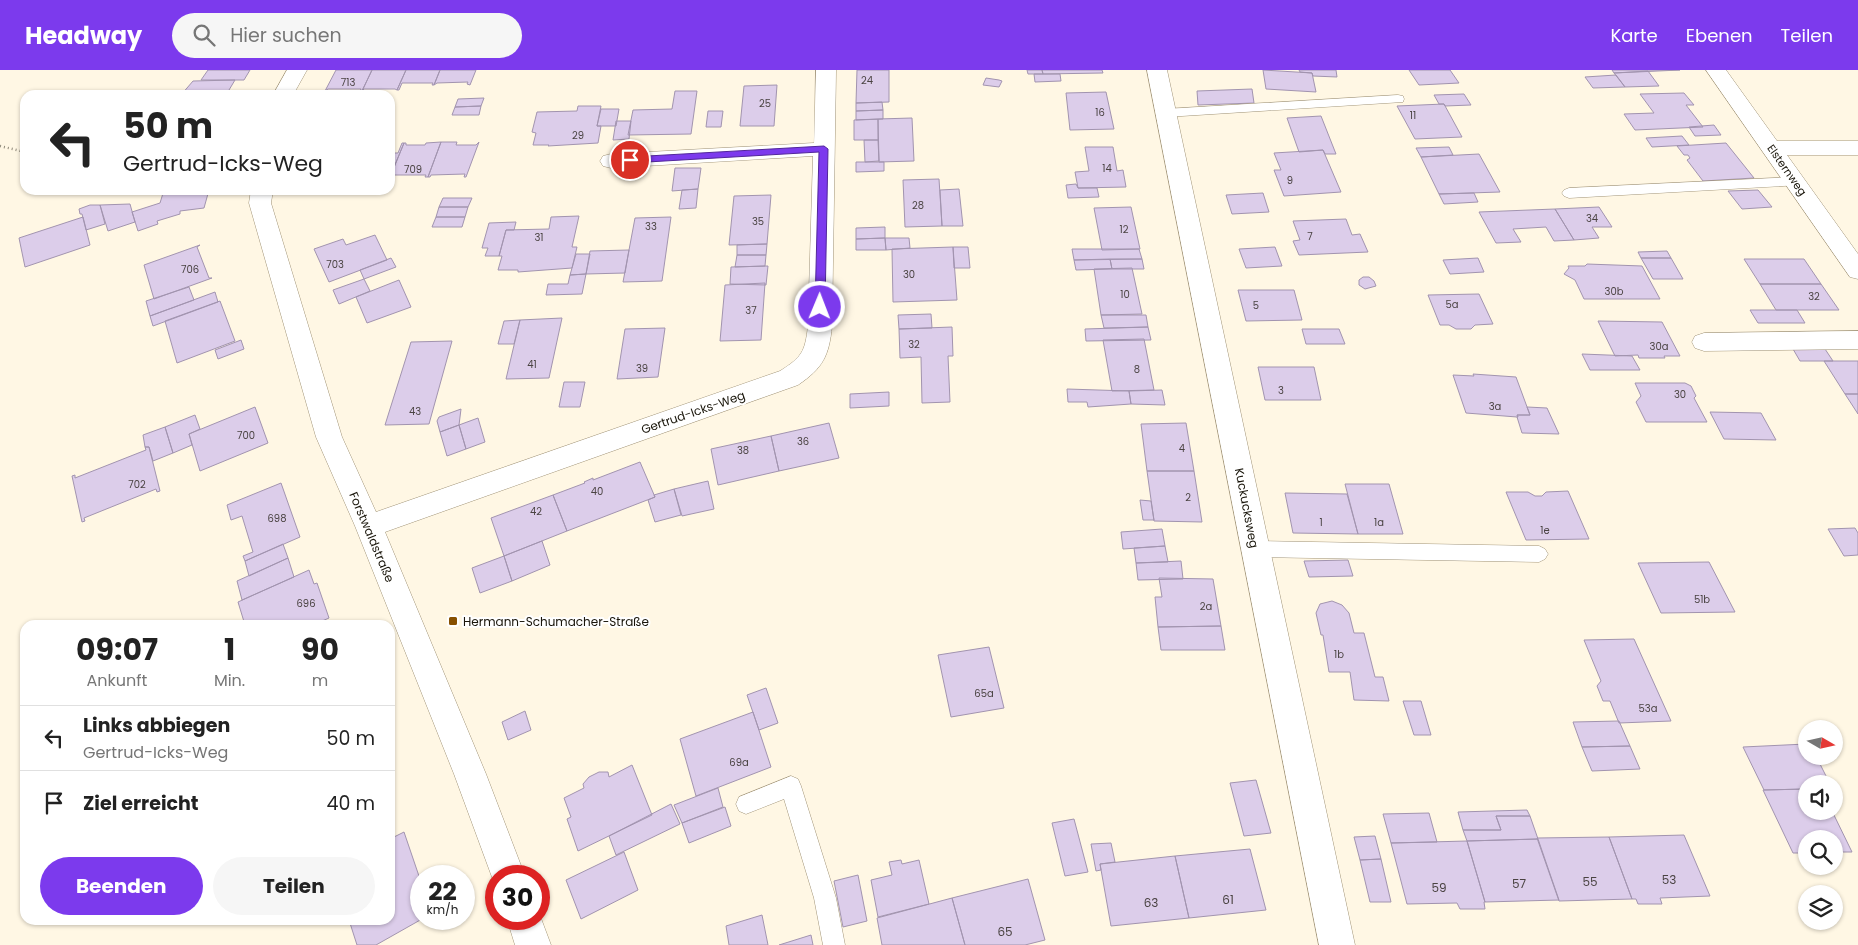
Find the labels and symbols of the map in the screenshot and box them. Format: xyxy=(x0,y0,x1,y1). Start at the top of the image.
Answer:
house number: 24 xyxy=(861,73,873,88)
house number: 713 xyxy=(341,75,355,90)
house number: 25 xyxy=(759,96,771,111)
house number: 16 xyxy=(1095,105,1105,120)
house number: 11 xyxy=(1410,108,1416,123)
house number: 29 xyxy=(572,128,584,143)
pin xyxy=(609,139,651,181)
street label: Elsternweg xyxy=(1763,141,1811,199)
house number: 14 xyxy=(1102,161,1112,176)
house number: 709 xyxy=(404,162,422,177)
house number: 9 xyxy=(1287,173,1293,188)
house number: 28 xyxy=(912,198,924,213)
house number: 34 xyxy=(1586,211,1598,226)
house number: 35 xyxy=(752,214,764,229)
house number: 33 xyxy=(645,219,657,234)
house number: 12 xyxy=(1120,222,1129,237)
house number: 7 xyxy=(1307,229,1313,244)
house number: 31 xyxy=(534,230,544,245)
house number: 703 xyxy=(326,257,344,272)
house number: 706 xyxy=(181,262,199,277)
house number: 30 xyxy=(903,267,915,282)
position arrow xyxy=(793,280,845,332)
house number: 30b xyxy=(1605,284,1624,299)
house number: 10 xyxy=(1120,287,1130,302)
house number: 32 xyxy=(1808,289,1820,304)
house number: 5a xyxy=(1445,297,1459,312)
house number: 5 xyxy=(1253,298,1259,313)
house number: 37 xyxy=(745,303,757,318)
house number: 32 xyxy=(908,337,920,352)
house number: 30a xyxy=(1650,339,1668,354)
house number: 41 xyxy=(527,357,537,372)
house number: 39 xyxy=(636,361,648,376)
house number: 8 xyxy=(1134,362,1140,377)
house number: 3 xyxy=(1278,383,1284,398)
street label: Gertrud-Icks-Weg xyxy=(639,386,747,438)
house number: 30 xyxy=(1674,387,1686,402)
house number: 3a xyxy=(1489,399,1501,414)
house number: 43 xyxy=(409,404,421,419)
house number: 700 xyxy=(237,428,255,443)
house number: 36 xyxy=(797,434,809,449)
house number: 4 xyxy=(1179,441,1185,456)
house number: 38 xyxy=(737,443,749,458)
street label: Kuckucksweg xyxy=(1231,467,1263,549)
house number: 702 xyxy=(128,477,146,492)
house number: 40 xyxy=(591,484,603,499)
street label: Forstwaldstraße xyxy=(345,489,399,585)
house number: 2 xyxy=(1185,490,1191,505)
house number: 42 xyxy=(530,504,542,519)
house number: 698 xyxy=(268,511,286,526)
house number: 1 xyxy=(1319,515,1323,530)
house number: 1a xyxy=(1374,515,1384,530)
house number: 1e xyxy=(1540,523,1550,538)
house number: 51b xyxy=(1694,592,1710,607)
house number: 696 xyxy=(297,596,316,611)
house number: 2a xyxy=(1200,599,1212,614)
place label: Hermann-Schumacher-Straße xyxy=(463,613,649,630)
marker: Hermann-Schumacher-Straße xyxy=(447,615,459,627)
house number: 1b xyxy=(1334,647,1344,662)
house number: 65a xyxy=(974,686,994,701)
house number: 53a xyxy=(1639,701,1657,716)
north arrow xyxy=(1798,720,1842,765)
house number: 69a xyxy=(729,755,749,770)
speed limit sign: 30 xyxy=(485,865,550,930)
house number: 53 xyxy=(1662,871,1676,888)
house number: 55 xyxy=(1582,873,1598,890)
house number: 57 xyxy=(1512,875,1526,892)
house number: 59 xyxy=(1431,879,1447,896)
house number: 61 xyxy=(1222,891,1234,908)
house number: 63 xyxy=(1144,894,1158,911)
house number: 65 xyxy=(997,923,1013,940)

